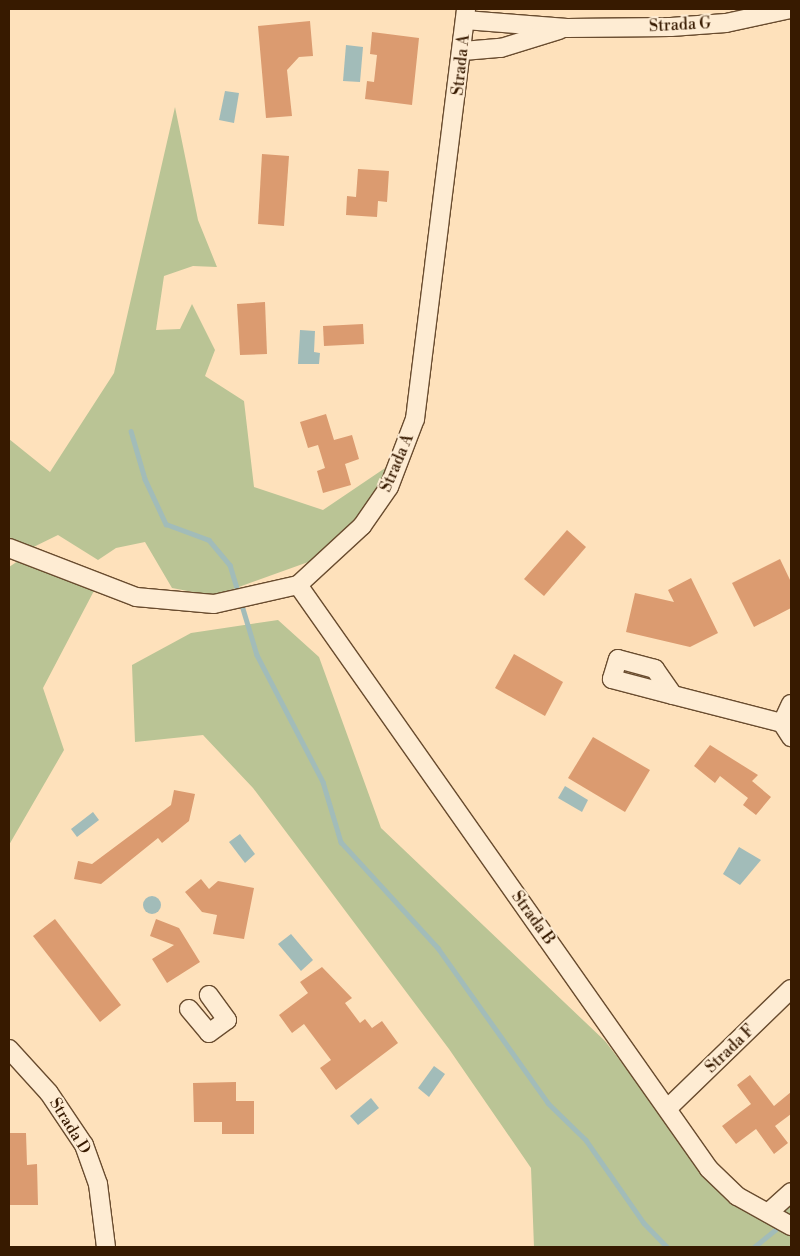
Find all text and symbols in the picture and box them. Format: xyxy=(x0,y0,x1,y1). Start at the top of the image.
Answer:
street label: Strada G xyxy=(649,14,711,36)
street label: Strada A xyxy=(448,34,474,96)
street label: Strada A xyxy=(376,431,418,495)
street label: Strada B xyxy=(507,887,559,949)
street label: Strada F xyxy=(701,1021,759,1077)
street label: Strada D xyxy=(45,1094,95,1158)

